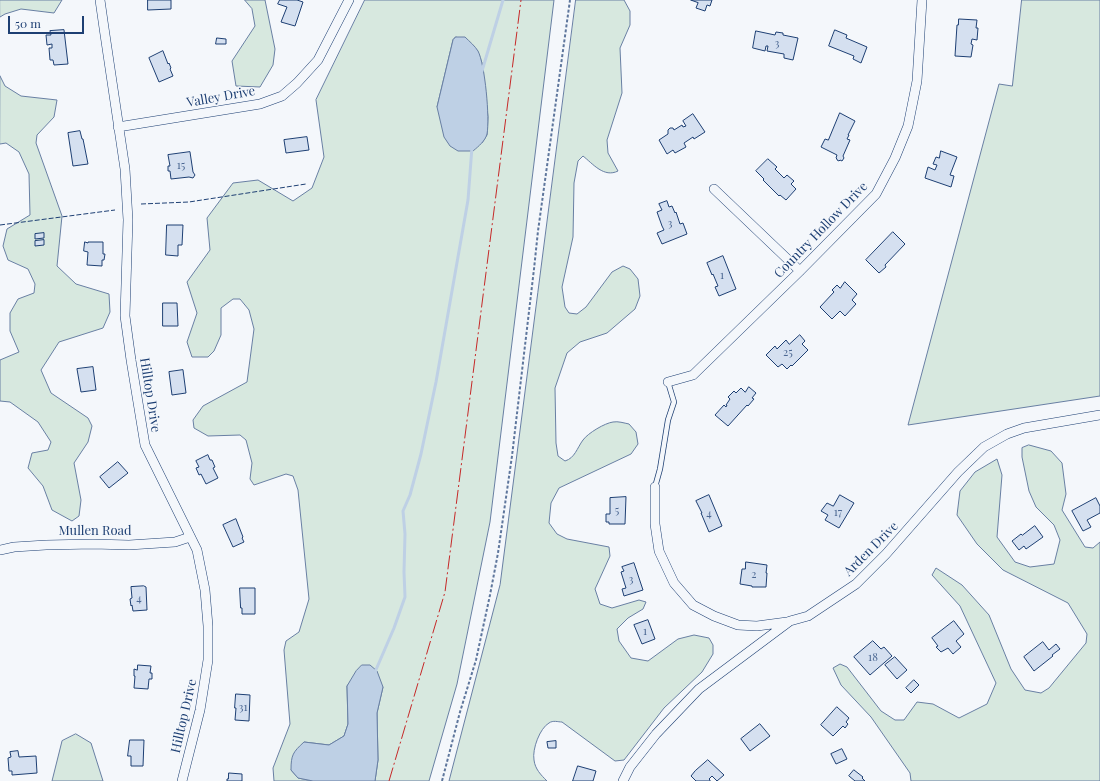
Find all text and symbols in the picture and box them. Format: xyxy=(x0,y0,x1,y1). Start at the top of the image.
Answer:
scale bar xyxy=(10,8,86,34)
text: 50 m xyxy=(15,15,41,31)
house number: 3 xyxy=(775,37,779,51)
street label: Valley Drive xyxy=(186,83,256,111)
house number: 15 xyxy=(177,159,185,173)
street label: Country Hollow Drive xyxy=(771,179,871,281)
house number: 3 xyxy=(668,217,672,231)
house number: 1 xyxy=(720,269,724,283)
house number: 25 xyxy=(783,346,793,360)
street label: Hilltop Drive xyxy=(136,357,164,433)
house number: 5 xyxy=(615,504,619,518)
house number: 17 xyxy=(834,506,842,520)
house number: 4 xyxy=(706,507,712,521)
street label: Arden Drive xyxy=(841,519,901,579)
street label: Mullen Road xyxy=(58,523,132,539)
house number: 2 xyxy=(751,568,757,582)
house number: 3 xyxy=(629,573,633,587)
house number: 4 xyxy=(136,592,142,606)
house number: 1 xyxy=(643,625,647,639)
house number: 18 xyxy=(868,651,878,665)
street label: Hilltop Drive xyxy=(168,678,200,754)
house number: 31 xyxy=(238,701,248,715)

